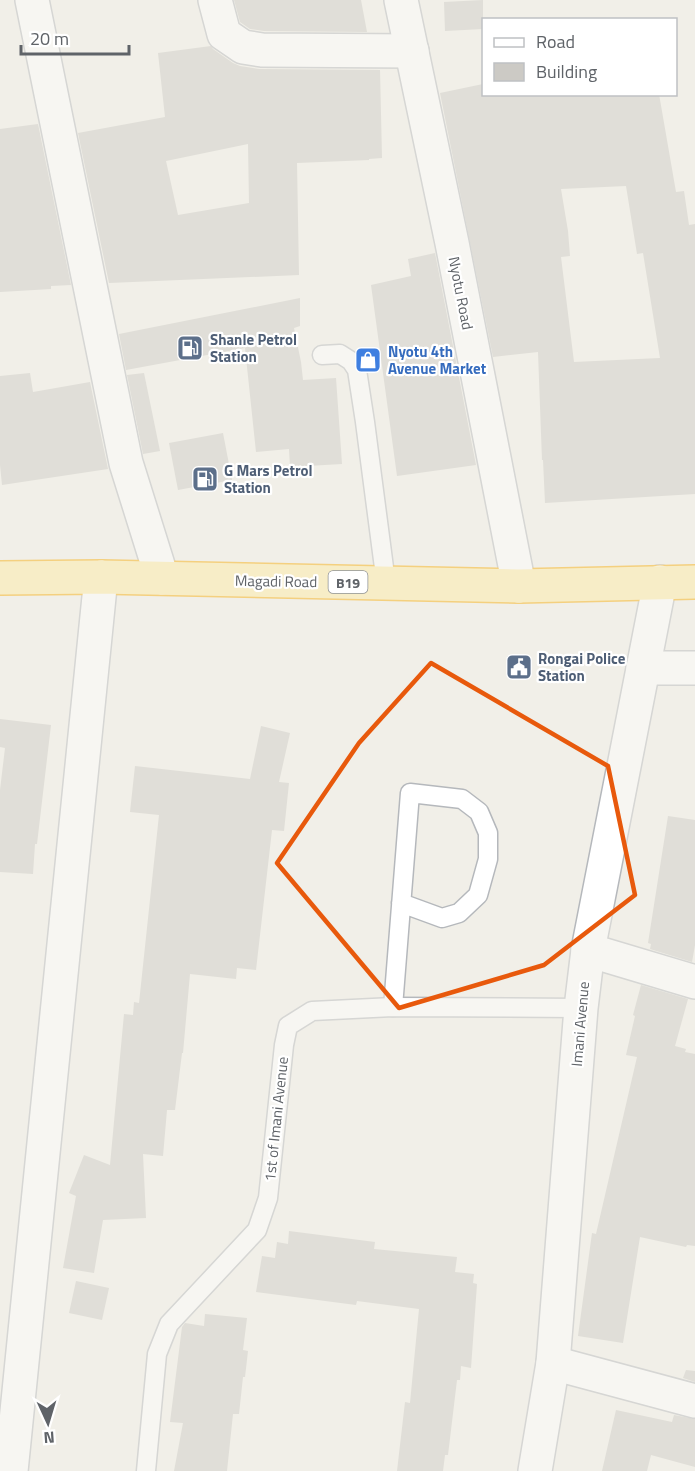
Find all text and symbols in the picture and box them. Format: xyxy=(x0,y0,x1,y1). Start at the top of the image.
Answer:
scale bar xyxy=(21,18,129,56)
legend xyxy=(482,18,677,96)
text: 20 m xyxy=(30,25,69,52)
text: Road xyxy=(536,28,575,55)
text: Building xyxy=(536,58,597,85)
street label: Nyotu Road xyxy=(443,254,479,332)
place label: Shanle Petrol Station xyxy=(210,328,297,368)
fuel station icon: Shanle Petrol Station xyxy=(175,333,205,363)
place label: Nyotu 4th Avenue Market xyxy=(388,340,487,380)
shop icon: Nyotu 4th Avenue Market xyxy=(353,345,383,375)
place label: G Mars Petrol Station xyxy=(224,459,313,499)
fuel station icon: G Mars Petrol Station xyxy=(190,464,220,494)
street label: Magadi Road xyxy=(235,569,317,593)
road number: B19 xyxy=(328,571,368,593)
place label: Rongai Police Station xyxy=(538,647,626,687)
public building icon: Rongai Police Station xyxy=(504,652,534,682)
street label: Imani Avenue xyxy=(565,981,595,1067)
street label: 1st of Imani Avenue xyxy=(258,1055,294,1183)
north arrow xyxy=(18,1393,78,1453)
text: N xyxy=(43,1426,55,1450)

